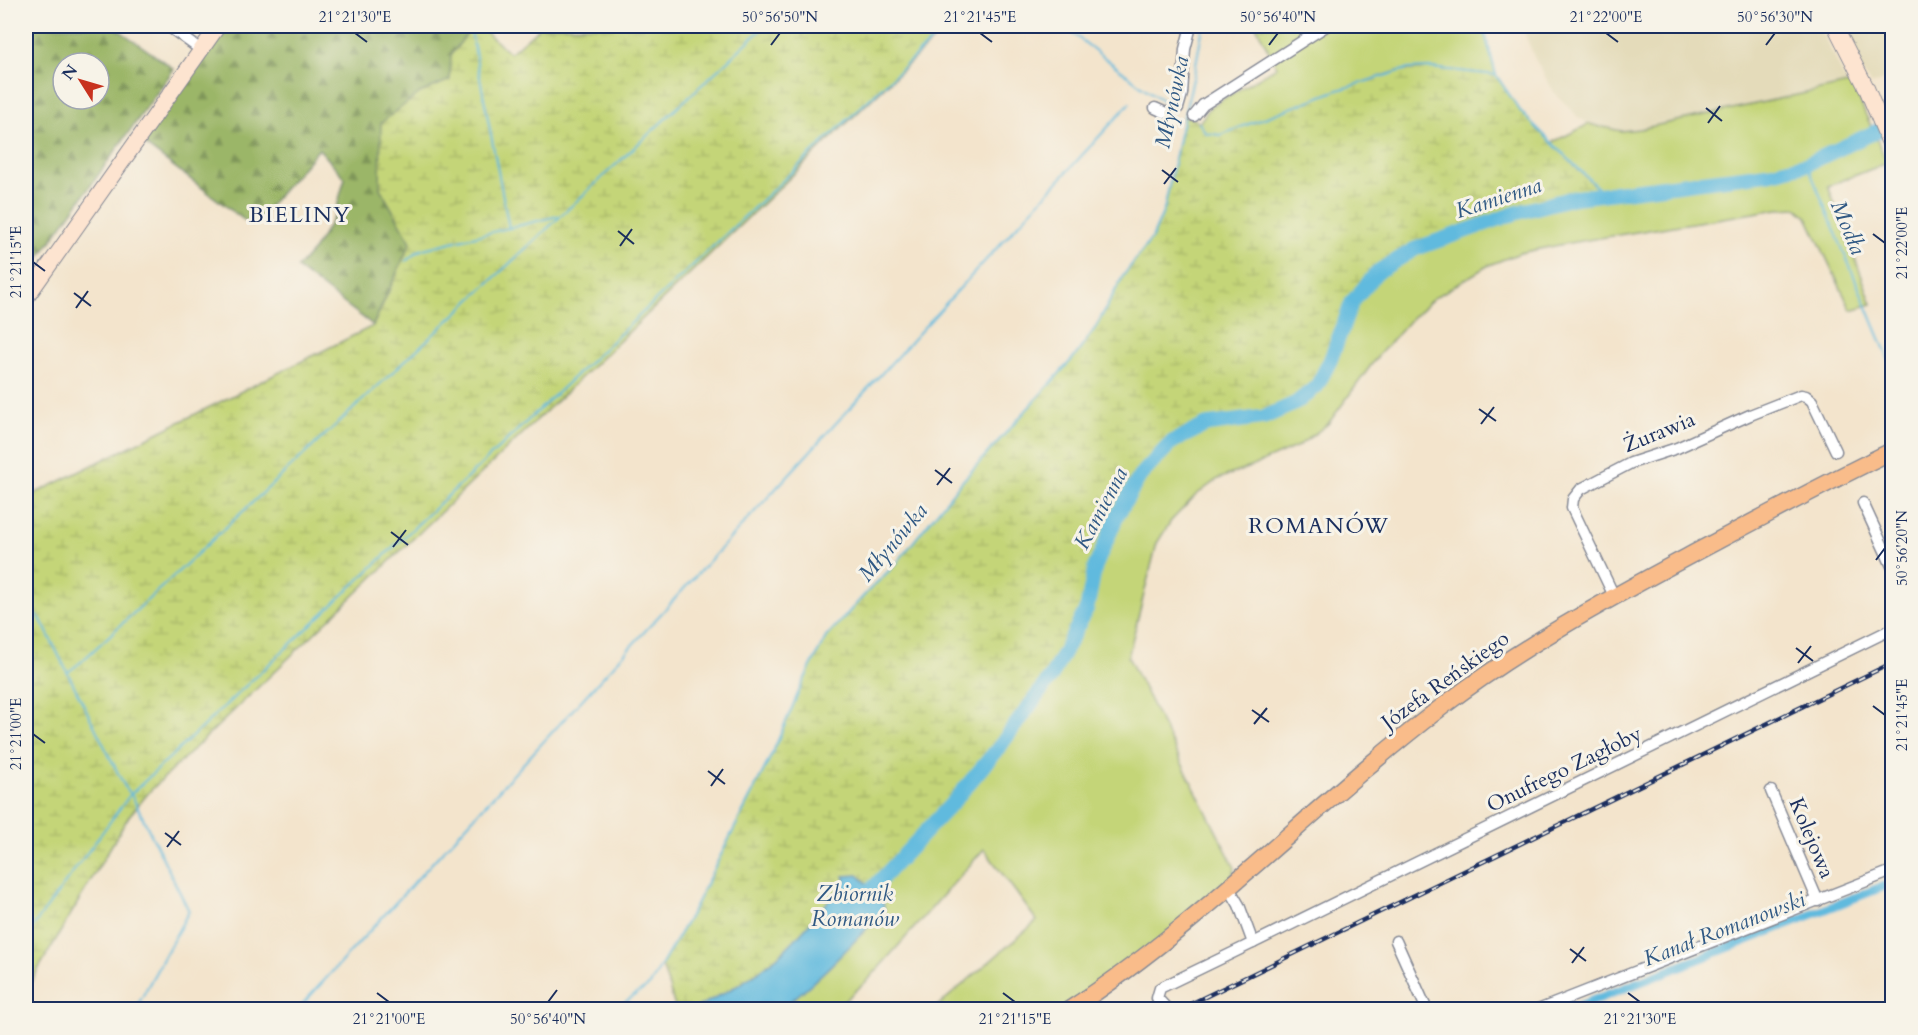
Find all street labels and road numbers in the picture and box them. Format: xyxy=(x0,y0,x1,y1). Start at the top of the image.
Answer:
street label: Żurawia xyxy=(1619,405,1699,460)
street label: Józefa Reńskiego xyxy=(1373,624,1515,738)
street label: Onufrego Zagłoby xyxy=(1482,719,1647,820)
street label: Kolejowa xyxy=(1782,793,1842,883)

